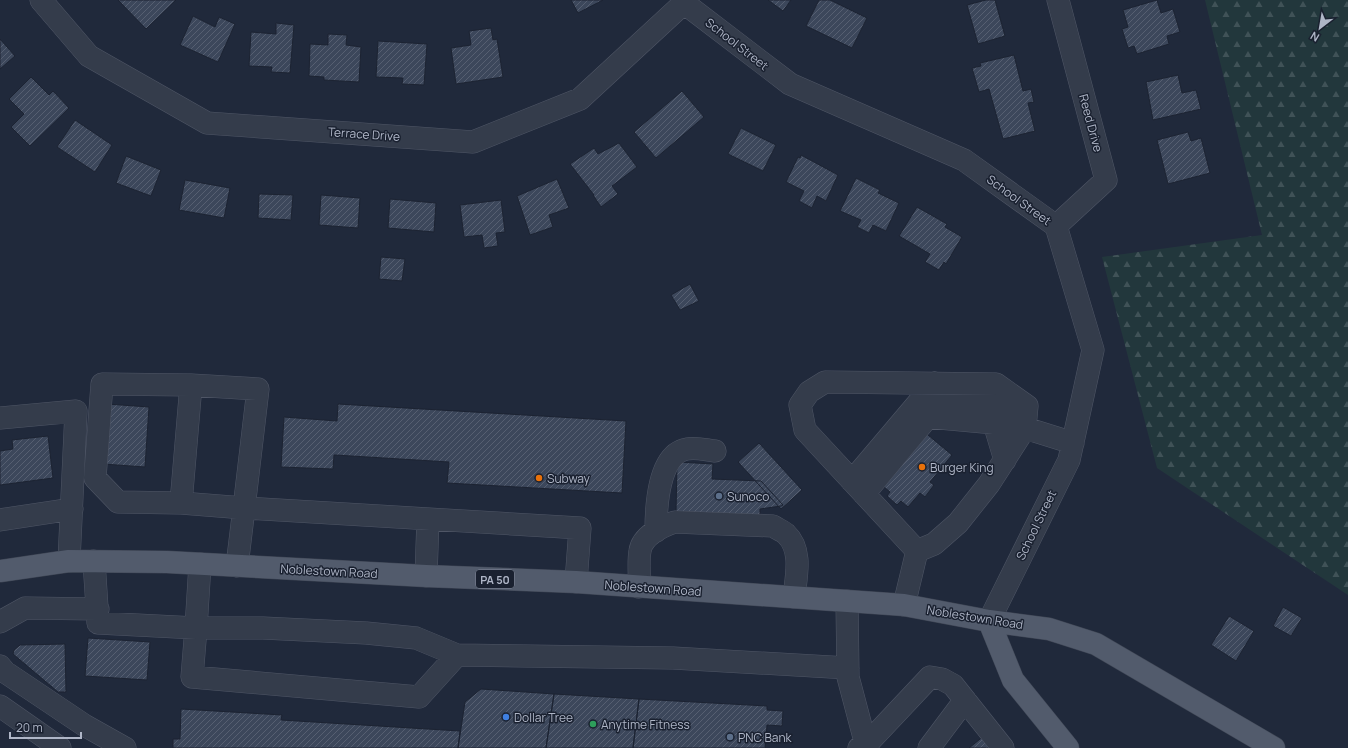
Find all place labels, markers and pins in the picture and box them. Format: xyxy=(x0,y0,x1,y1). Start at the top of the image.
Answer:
place label: Burger King xyxy=(930,459,994,476)
marker: Burger King xyxy=(917,462,927,472)
place label: Subway xyxy=(547,470,591,487)
marker: Subway xyxy=(534,473,544,483)
place label: Sunoco xyxy=(727,488,769,505)
marker: Sunoco xyxy=(714,491,724,501)
place label: Dollar Tree xyxy=(514,709,573,726)
marker: Dollar Tree xyxy=(501,712,511,722)
place label: Anytime Fitness xyxy=(601,716,690,733)
marker: Anytime Fitness xyxy=(588,719,598,729)
place label: PNC Bank xyxy=(738,729,793,746)
marker: PNC Bank xyxy=(725,732,735,742)

